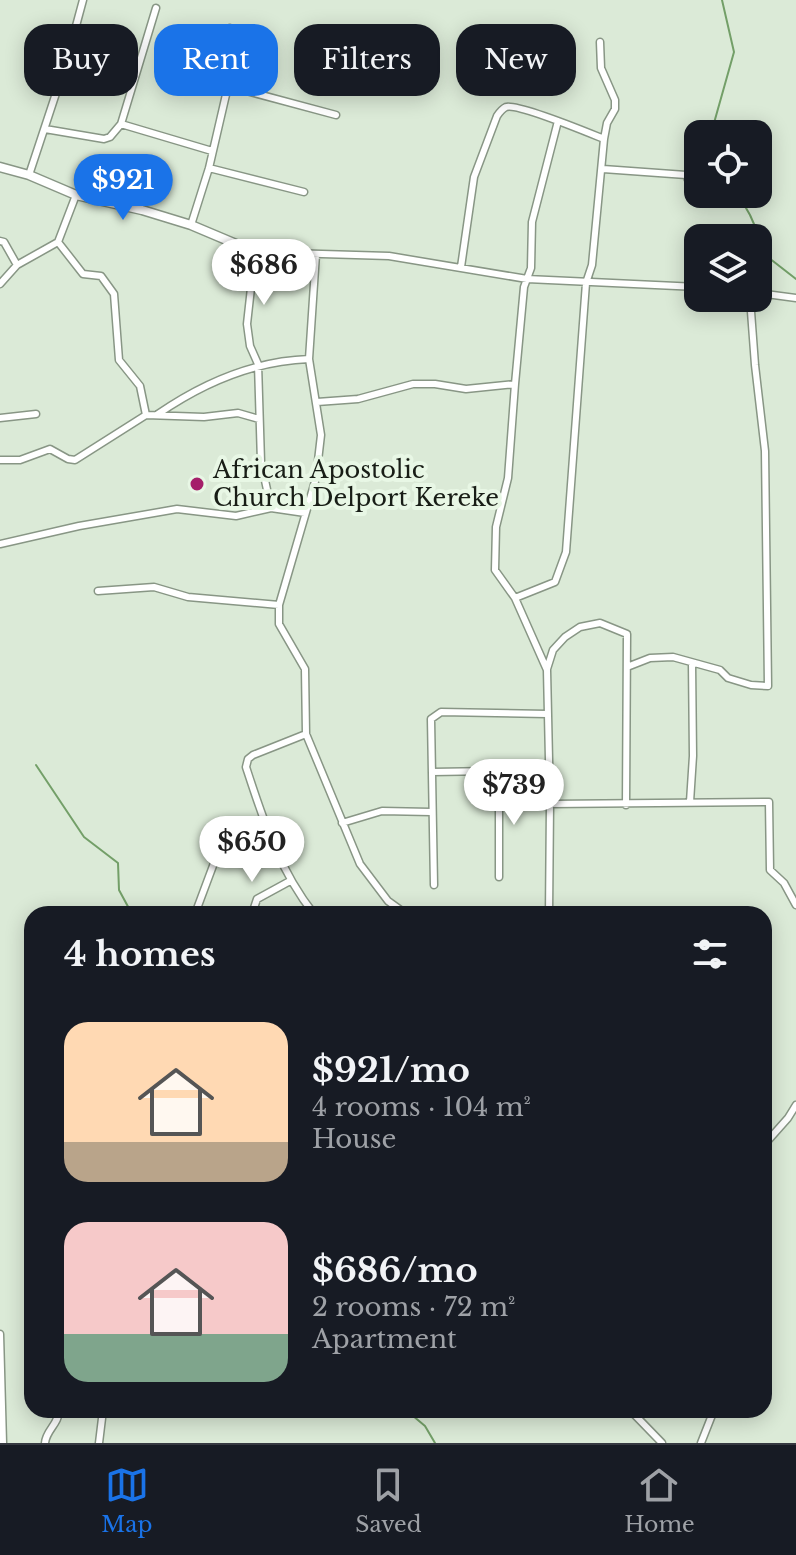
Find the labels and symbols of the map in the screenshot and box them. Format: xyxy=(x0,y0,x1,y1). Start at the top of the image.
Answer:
pin: $921 xyxy=(76,154,170,222)
pin: $686 xyxy=(217,239,311,307)
place label: African Apostolic Church Delport Kereke xyxy=(212,455,499,512)
marker: African Apostolic Church Delport Kereke xyxy=(188,475,206,493)
pin: $739 xyxy=(467,759,561,827)
pin: $650 xyxy=(205,816,299,884)

